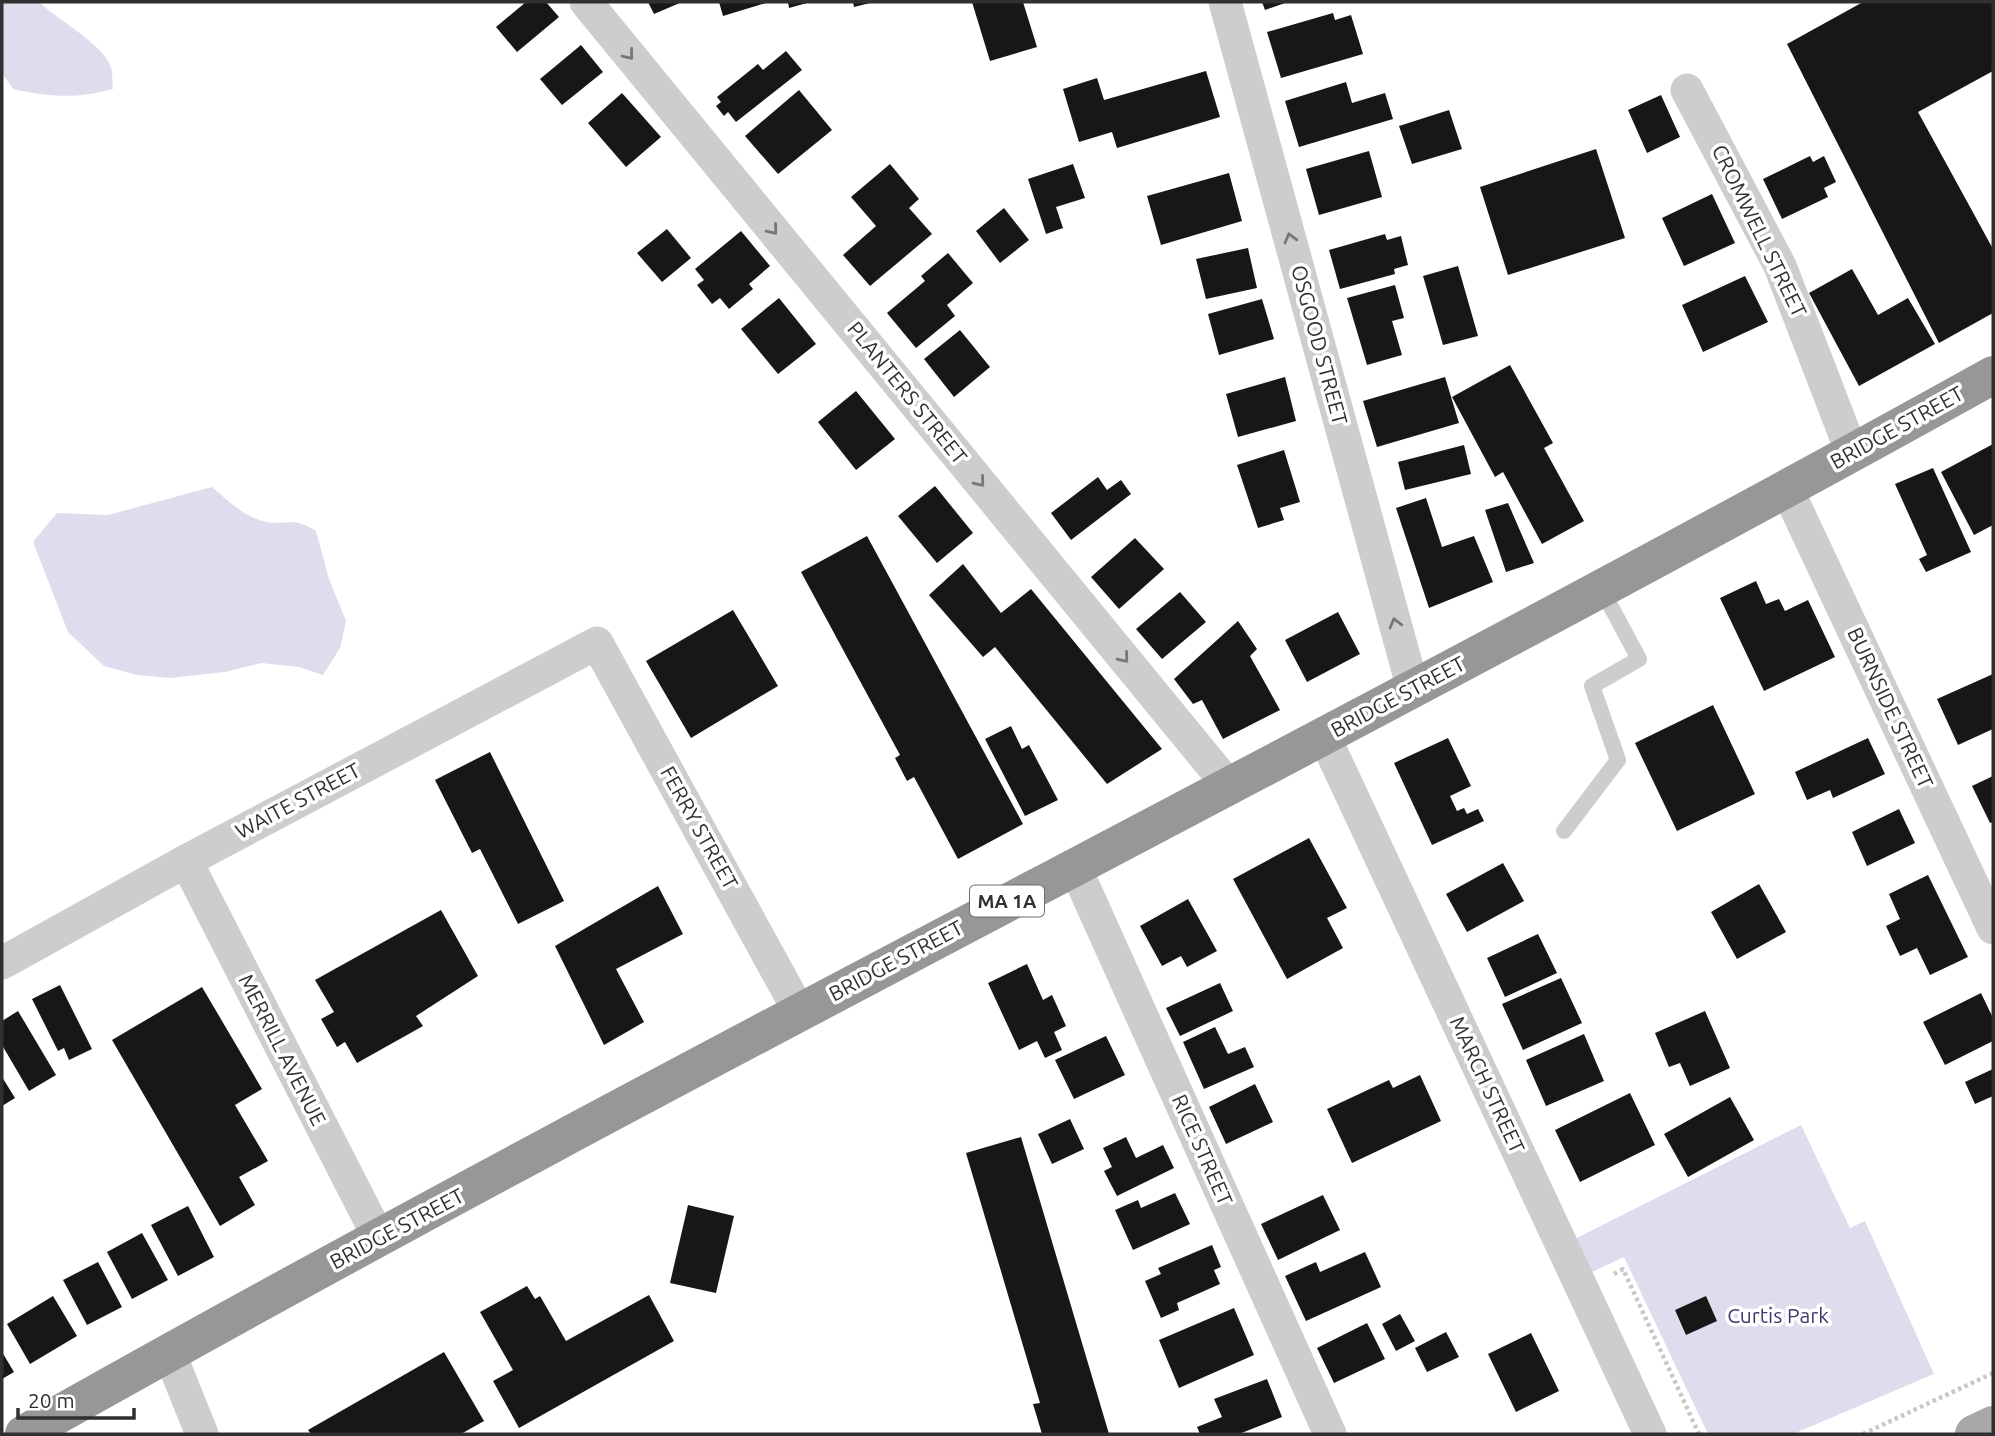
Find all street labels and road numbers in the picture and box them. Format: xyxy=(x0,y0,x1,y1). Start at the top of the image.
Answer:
street label: CROMWELL STREET xyxy=(1708,140,1812,321)
street label: OSGOOD STREET xyxy=(1287,262,1353,428)
street label: PLANTERS STREET xyxy=(843,316,973,468)
street label: BRIDGE STREET xyxy=(1826,381,1967,474)
street label: BURNSIDE STREET xyxy=(1843,623,1939,792)
street label: BRIDGE STREET xyxy=(1326,651,1469,741)
street label: WAITE STREET xyxy=(231,757,364,843)
street label: FERRY STREET xyxy=(656,762,744,893)
road number: MA 1A xyxy=(970,886,1044,917)
street label: BRIDGE STREET xyxy=(824,915,967,1005)
street label: MERRILL AVENUE xyxy=(234,970,331,1129)
street label: MARCH STREET xyxy=(1446,1012,1530,1157)
street label: RICE STREET xyxy=(1168,1090,1238,1209)
street label: BRIDGE STREET xyxy=(325,1183,468,1273)

